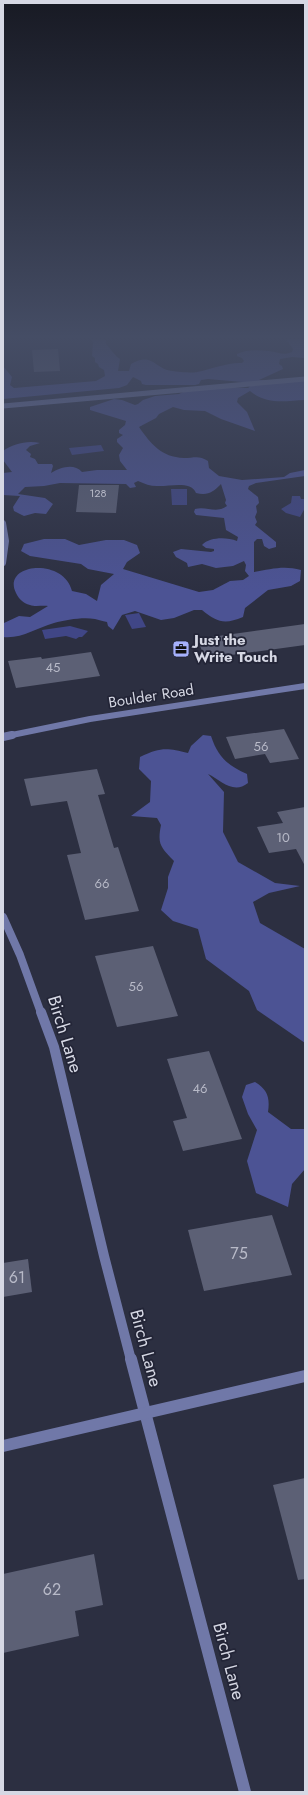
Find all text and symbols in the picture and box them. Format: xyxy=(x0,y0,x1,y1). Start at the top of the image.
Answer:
house number: 128 xyxy=(89,485,107,501)
place label: Just the Write Touch xyxy=(191,629,277,668)
office icon: Just the Write Touch xyxy=(171,639,191,659)
house number: 45 xyxy=(46,658,60,677)
street label: Boulder Road xyxy=(107,678,195,714)
house number: 56 xyxy=(254,737,268,756)
house number: 10 xyxy=(276,828,290,847)
house number: 66 xyxy=(95,874,109,893)
house number: 56 xyxy=(129,977,143,996)
street label: Birch Lane xyxy=(41,992,89,1076)
house number: 46 xyxy=(192,1079,208,1098)
house number: 75 xyxy=(230,1242,248,1265)
house number: 61 xyxy=(9,1266,25,1289)
street label: Birch Lane xyxy=(123,1306,169,1390)
house number: 62 xyxy=(43,1578,61,1601)
street label: Birch Lane xyxy=(206,1619,252,1703)

